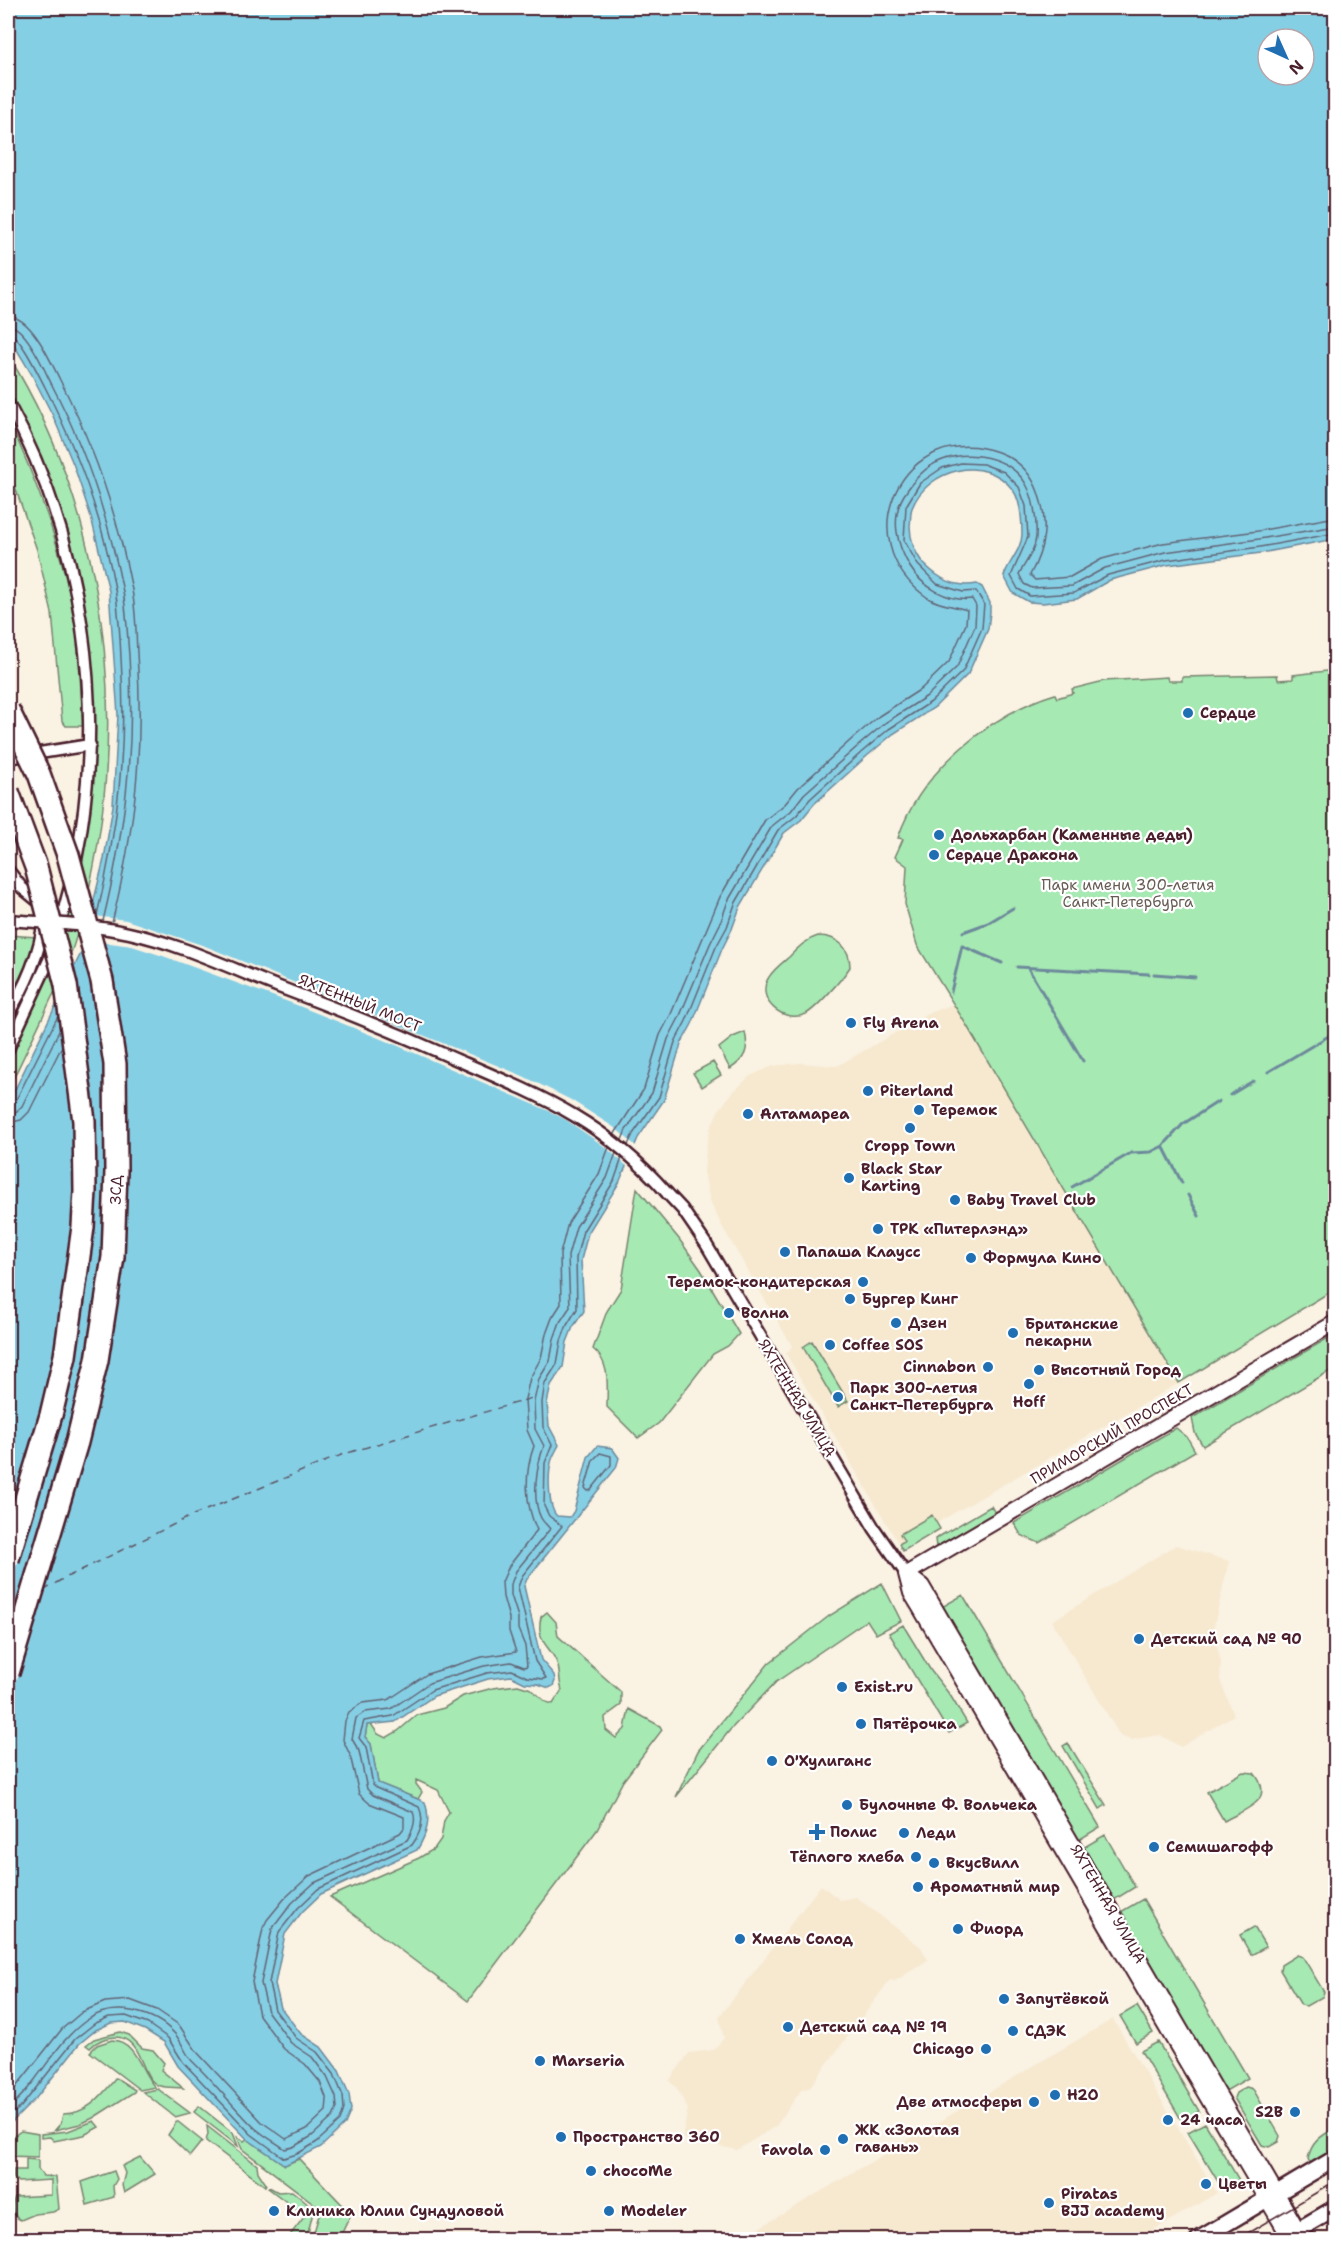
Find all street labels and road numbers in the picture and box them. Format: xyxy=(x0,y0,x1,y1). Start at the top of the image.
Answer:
street label: ЯХТЕННЫЙ МОСТ xyxy=(296,968,425,1037)
street label: ЗСД xyxy=(105,1174,127,1205)
street label: ЯХТЕННАЯ УЛИЦА xyxy=(754,1335,840,1461)
street label: ПРИМОРСКИЙ ПРОСПЕКТ xyxy=(1027,1378,1197,1489)
street label: ЯХТЕННАЯ УЛИЦА xyxy=(1066,1841,1150,1967)

